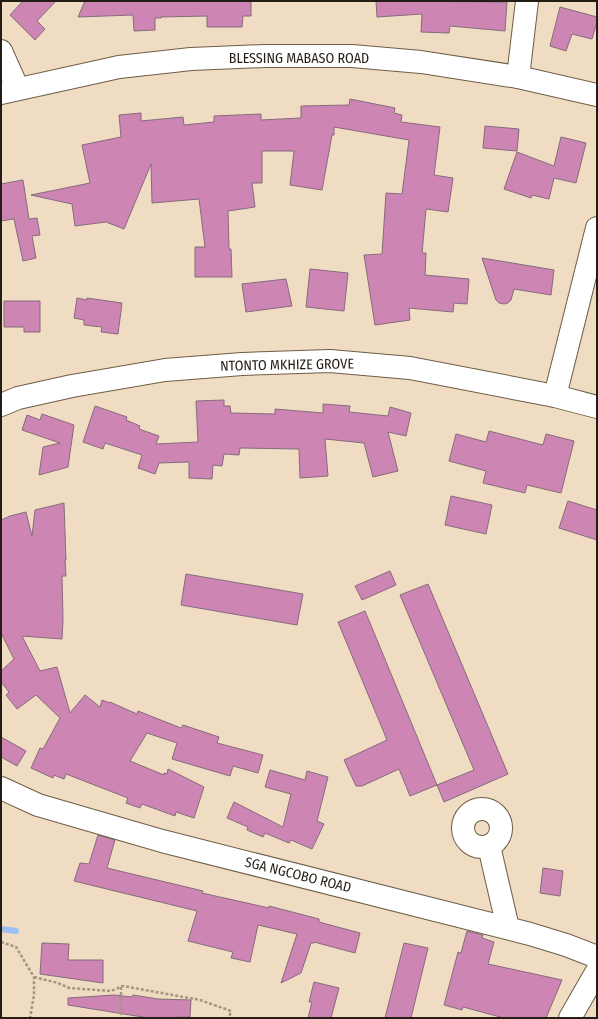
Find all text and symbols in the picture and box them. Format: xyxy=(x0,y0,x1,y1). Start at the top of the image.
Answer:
street label: BLESSING MABASO ROAD xyxy=(229,50,369,67)
street label: NTONTO MKHIZE GROVE xyxy=(220,355,354,375)
street label: SGA NGCOBO ROAD xyxy=(243,854,353,896)

